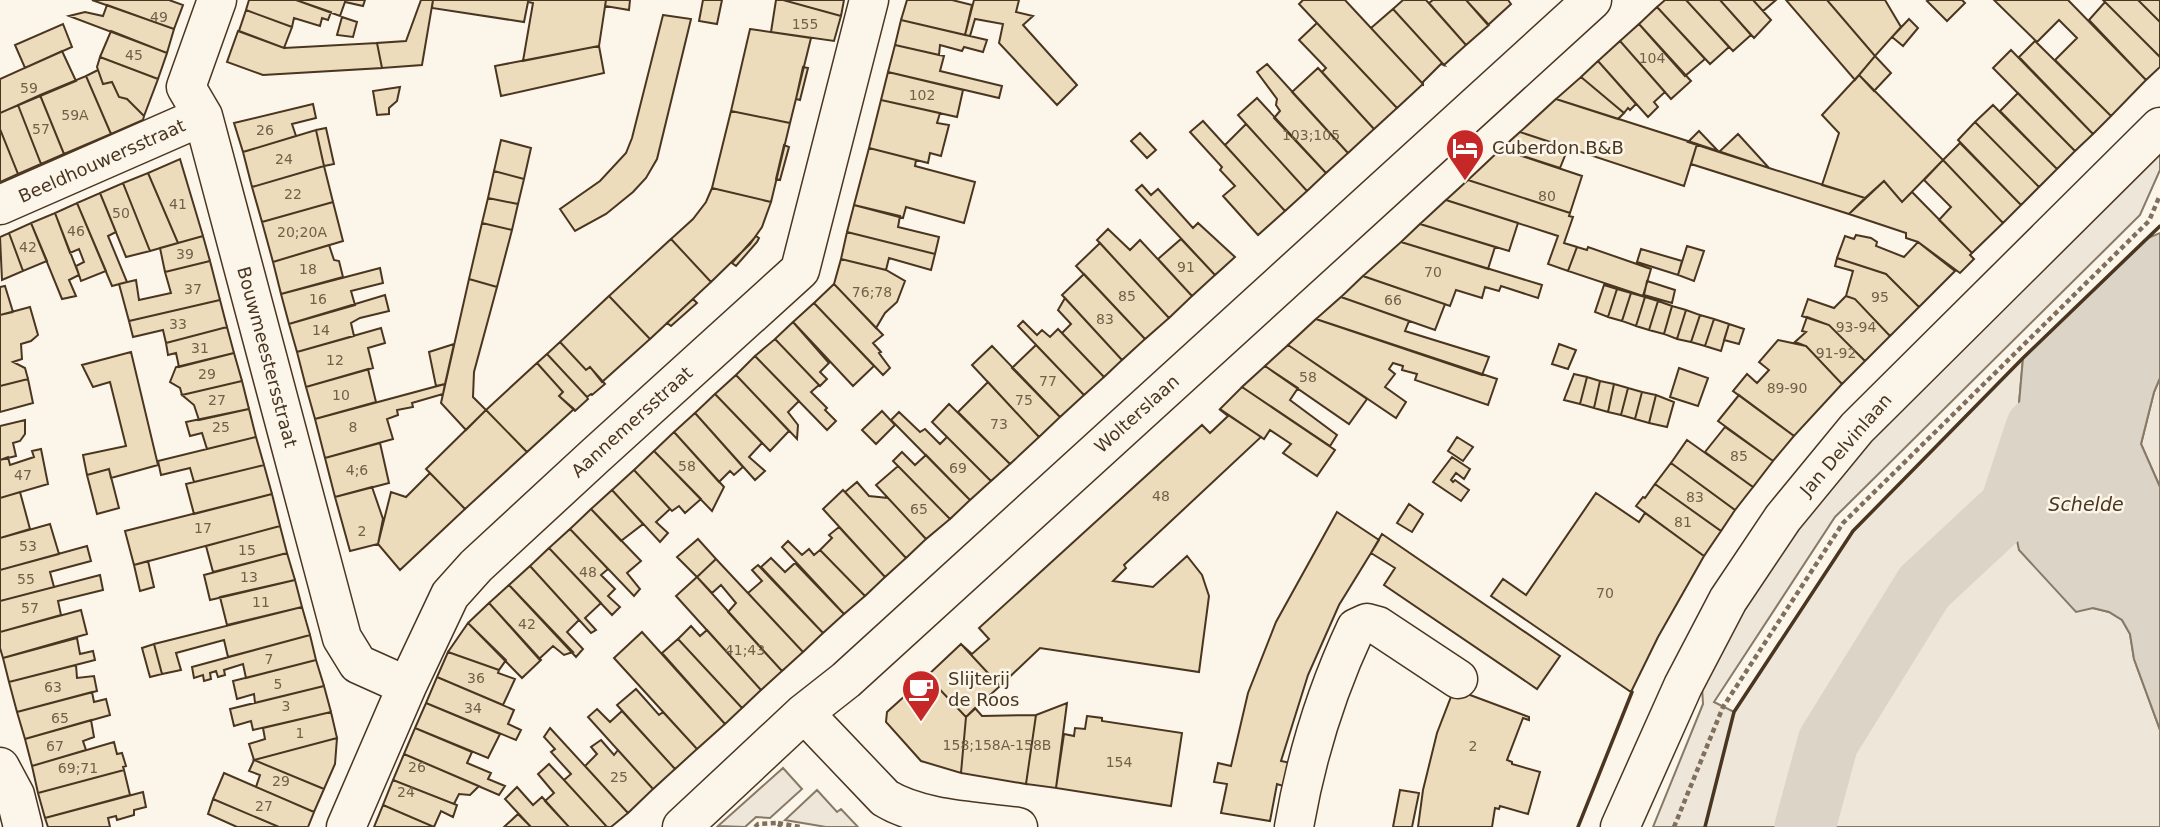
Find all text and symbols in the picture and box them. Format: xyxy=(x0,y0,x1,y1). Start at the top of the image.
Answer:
house number: 49 xyxy=(150,9,168,25)
house number: 155 xyxy=(792,16,818,32)
house number: 45 xyxy=(125,47,143,63)
house number: 104 xyxy=(1639,50,1665,66)
house number: 59 xyxy=(20,80,38,96)
house number: 102 xyxy=(909,87,935,103)
house number: 59A xyxy=(61,107,89,123)
street label: Beeldhouwersstraat xyxy=(15,114,188,207)
house number: 57 xyxy=(32,121,50,137)
house number: 26 xyxy=(256,122,274,138)
house number: 103;105 xyxy=(1282,127,1340,143)
hotel icon: Cuberdon B&B xyxy=(1444,127,1486,182)
place label: Cuberdon B&B xyxy=(1492,137,1624,158)
house number: 24 xyxy=(275,151,293,167)
house number: 22 xyxy=(284,186,302,202)
house number: 80 xyxy=(1538,188,1556,204)
house number: 41 xyxy=(169,196,187,212)
house number: 50 xyxy=(112,205,130,221)
house number: 46 xyxy=(67,223,85,239)
house number: 20;20A xyxy=(277,224,327,240)
house number: 42 xyxy=(19,239,37,255)
house number: 39 xyxy=(176,246,194,262)
house number: 91 xyxy=(1177,259,1195,275)
house number: 18 xyxy=(299,261,317,277)
street label: Bouwmeestersstraat xyxy=(233,264,302,450)
house number: 70 xyxy=(1424,264,1442,280)
house number: 37 xyxy=(184,281,202,297)
house number: 76;78 xyxy=(852,284,892,300)
house number: 85 xyxy=(1118,288,1136,304)
house number: 95 xyxy=(1871,289,1889,305)
house number: 16 xyxy=(309,291,327,307)
house number: 66 xyxy=(1384,292,1402,308)
house number: 83 xyxy=(1096,311,1114,327)
house number: 33 xyxy=(169,316,187,332)
house number: 93-94 xyxy=(1836,319,1876,335)
house number: 14 xyxy=(312,322,330,338)
house number: 31 xyxy=(191,340,209,356)
house number: 91-92 xyxy=(1816,345,1856,361)
house number: 12 xyxy=(326,352,344,368)
street label: Aannemersstraat xyxy=(567,362,696,481)
house number: 29 xyxy=(198,366,216,382)
house number: 58 xyxy=(1299,369,1317,385)
street label: Wolterslaan xyxy=(1090,370,1183,457)
house number: 77 xyxy=(1039,373,1057,389)
house number: 89-90 xyxy=(1767,380,1807,396)
house number: 10 xyxy=(332,387,350,403)
street label: Jan Delvinlaan xyxy=(1795,389,1896,501)
house number: 27 xyxy=(208,392,226,408)
house number: 75 xyxy=(1015,392,1033,408)
house number: 73 xyxy=(990,416,1008,432)
house number: 25 xyxy=(212,419,230,435)
house number: 8 xyxy=(349,419,357,435)
house number: 85 xyxy=(1730,448,1748,464)
house number: 58 xyxy=(678,458,696,474)
house number: 69 xyxy=(949,460,967,476)
house number: 4;6 xyxy=(346,462,368,478)
house number: 47 xyxy=(14,467,32,483)
house number: 48 xyxy=(1152,488,1170,504)
house number: 83 xyxy=(1686,489,1704,505)
water label: Schelde xyxy=(2048,493,2124,515)
house number: 65 xyxy=(910,501,928,517)
house number: 81 xyxy=(1674,514,1692,530)
house number: 17 xyxy=(194,520,212,536)
house number: 2 xyxy=(358,523,366,539)
house number: 53 xyxy=(19,538,37,554)
house number: 15 xyxy=(238,542,256,558)
house number: 48 xyxy=(579,564,597,580)
house number: 13 xyxy=(240,569,258,585)
house number: 55 xyxy=(17,571,35,587)
house number: 70 xyxy=(1596,585,1614,601)
house number: 11 xyxy=(252,594,270,610)
house number: 57 xyxy=(21,600,39,616)
house number: 42 xyxy=(518,616,536,632)
house number: 41;43 xyxy=(725,642,765,658)
house number: 7 xyxy=(265,651,273,667)
cafe icon: Slijterij de Roos xyxy=(900,668,942,723)
place label: Slijterij de Roos xyxy=(948,668,1019,710)
house number: 36 xyxy=(467,670,485,686)
house number: 5 xyxy=(274,676,282,692)
house number: 63 xyxy=(44,679,62,695)
house number: 3 xyxy=(282,698,290,714)
house number: 34 xyxy=(464,700,482,716)
house number: 65 xyxy=(51,710,69,726)
house number: 1 xyxy=(296,725,304,741)
house number: 158;158A-158B xyxy=(943,737,1051,753)
house number: 67 xyxy=(46,738,64,754)
house number: 2 xyxy=(1469,738,1477,754)
house number: 154 xyxy=(1106,754,1132,770)
house number: 26 xyxy=(408,759,426,775)
house number: 69;71 xyxy=(58,760,98,776)
house number: 25 xyxy=(610,769,628,785)
house number: 29 xyxy=(272,773,290,789)
house number: 24 xyxy=(397,784,415,800)
house number: 27 xyxy=(255,798,273,814)

